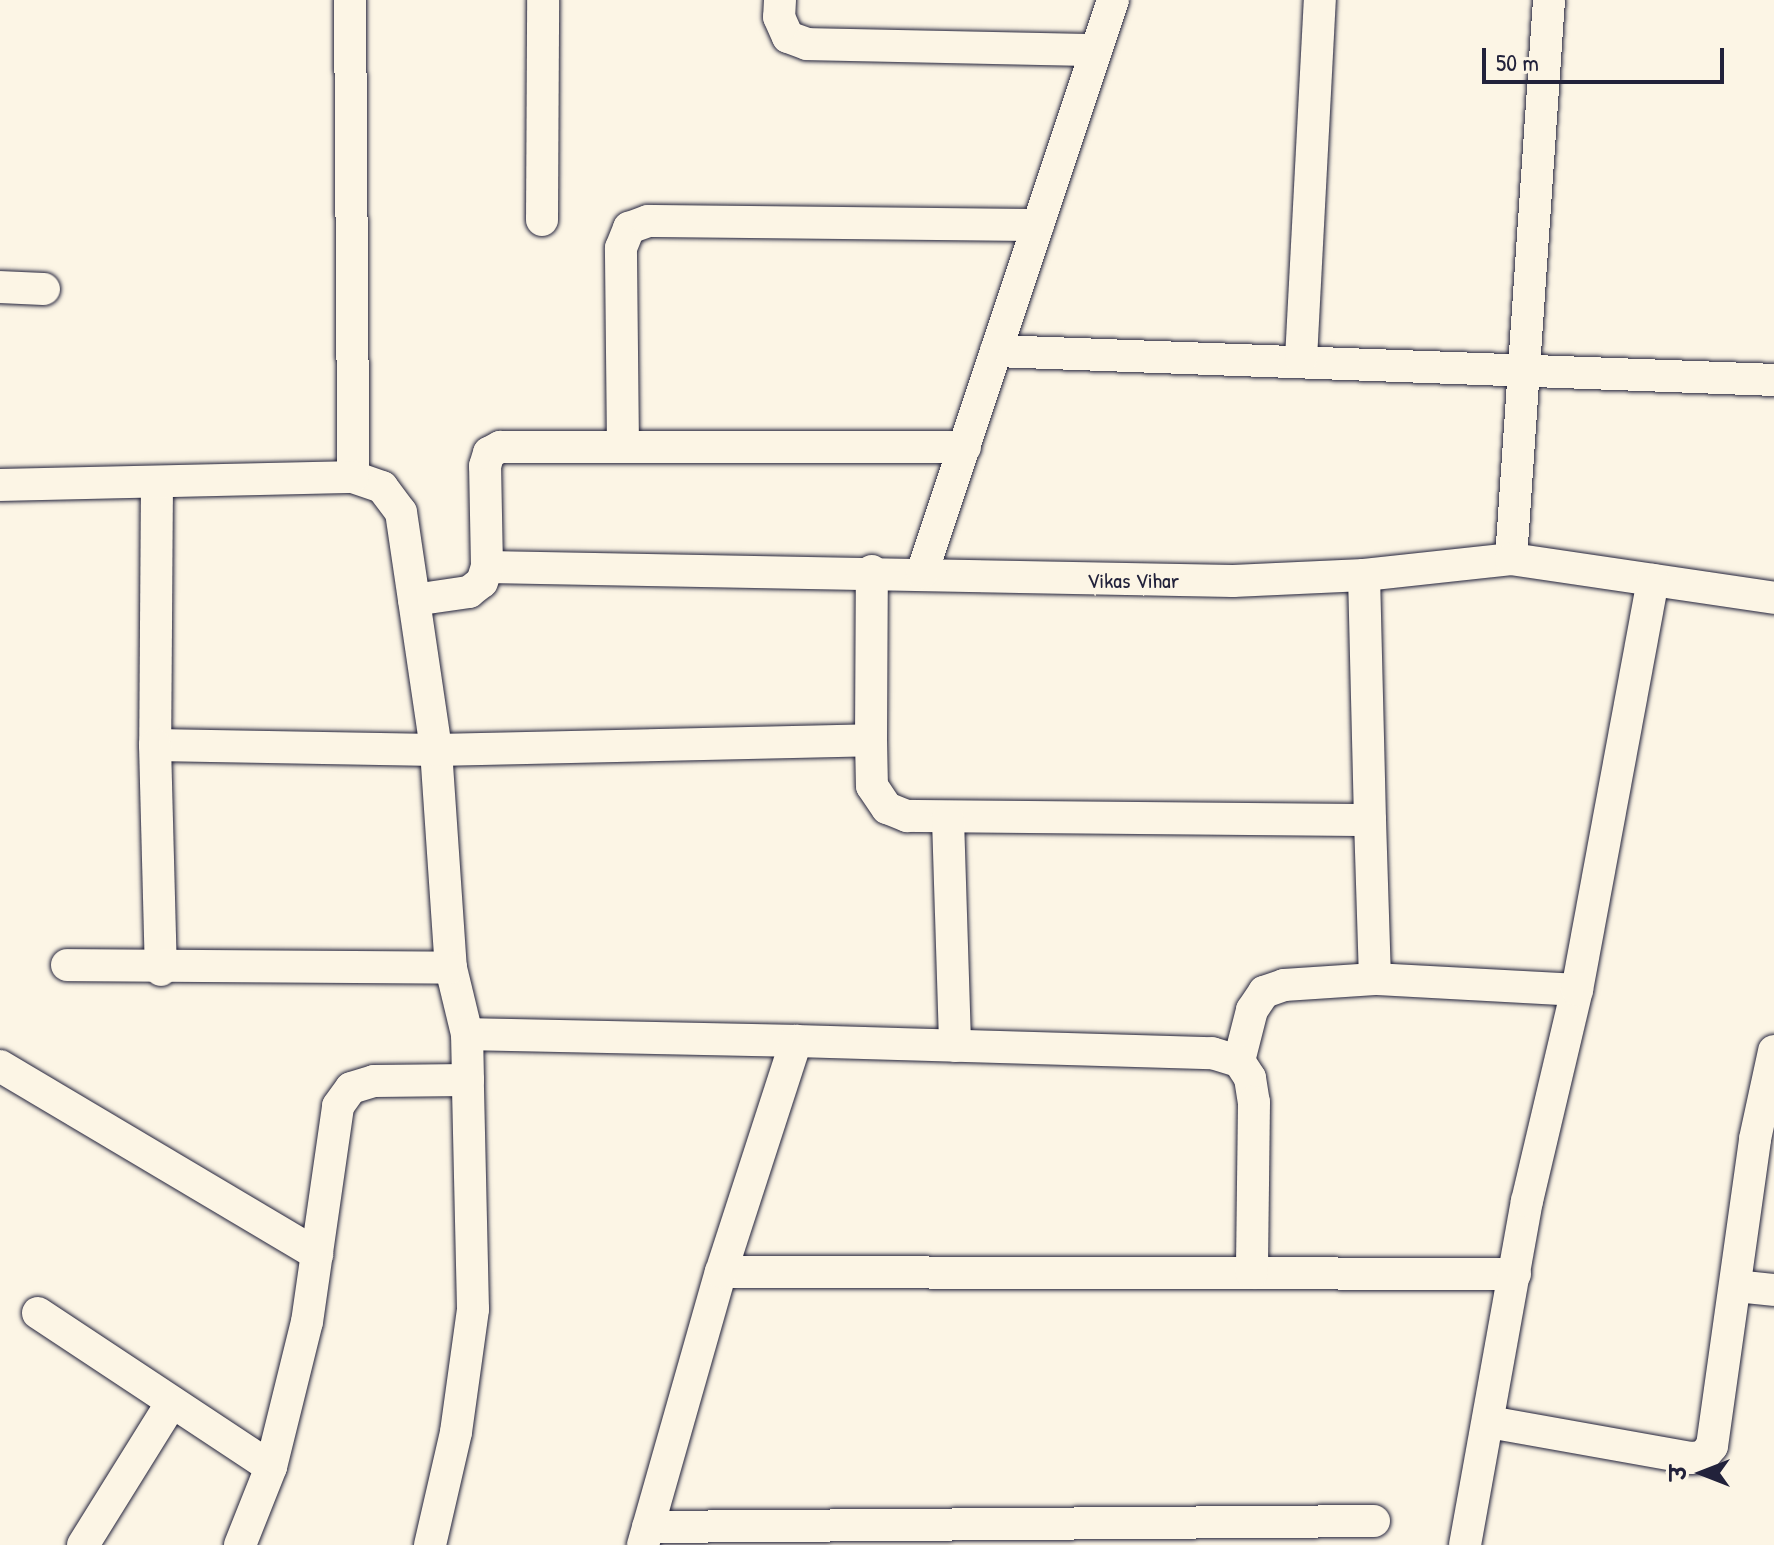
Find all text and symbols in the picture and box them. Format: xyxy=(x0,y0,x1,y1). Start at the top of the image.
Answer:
scale bar xyxy=(1486,32,1728,82)
text: 50 m xyxy=(1496,46,1539,78)
street label: Vikas Vihar xyxy=(1087,568,1179,594)
north arrow xyxy=(1662,1433,1742,1513)
text: उ xyxy=(1663,1466,1693,1480)

